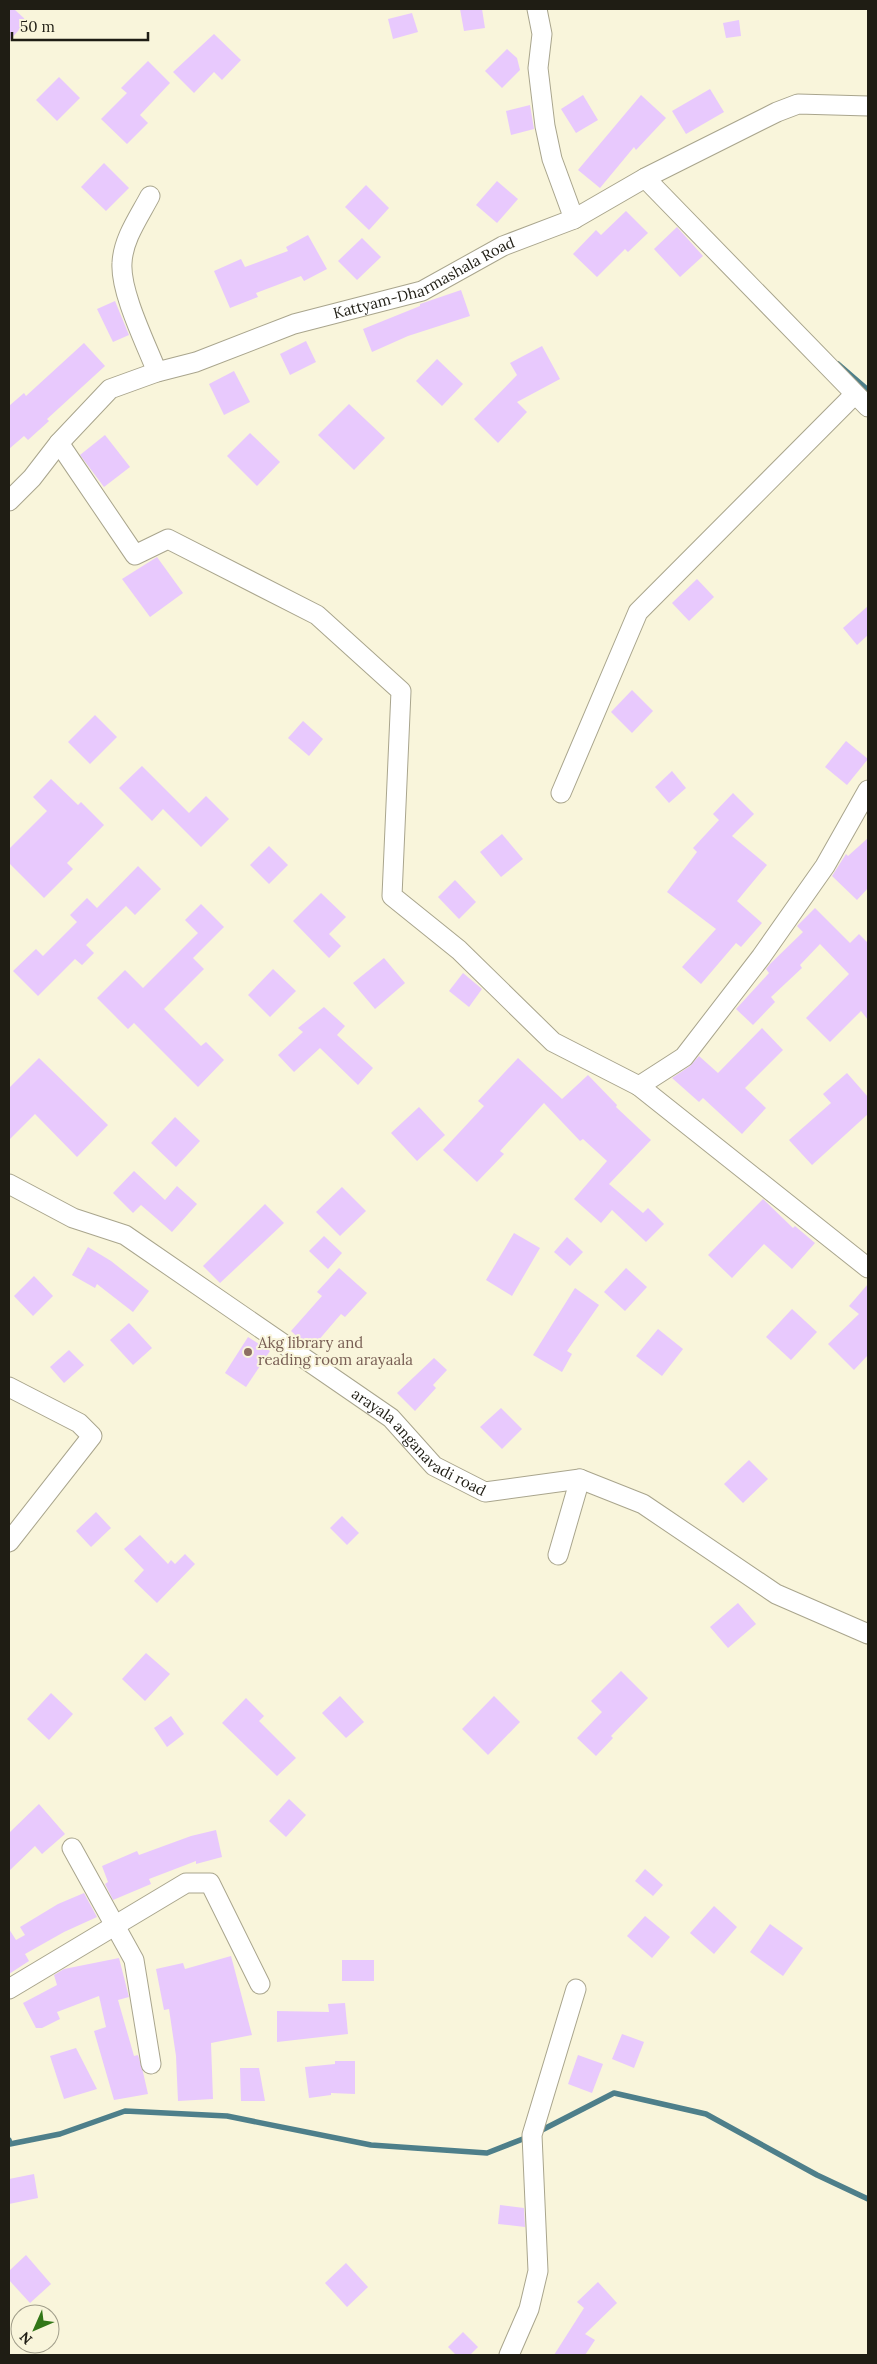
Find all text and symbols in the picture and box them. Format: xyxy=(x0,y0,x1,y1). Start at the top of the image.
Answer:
scale bar xyxy=(12,10,149,42)
text: 50 m xyxy=(20,17,55,36)
street label: Kattyam-Dharmashala Road xyxy=(331,233,517,323)
place label: Akg library and reading room arayaala xyxy=(257,1333,413,1369)
marker: Akg library and reading room arayaala xyxy=(242,1346,254,1358)
street label: arayala anganavadi road xyxy=(348,1384,489,1500)
north arrow xyxy=(10,2304,60,2354)
text: N xyxy=(15,2328,36,2348)

